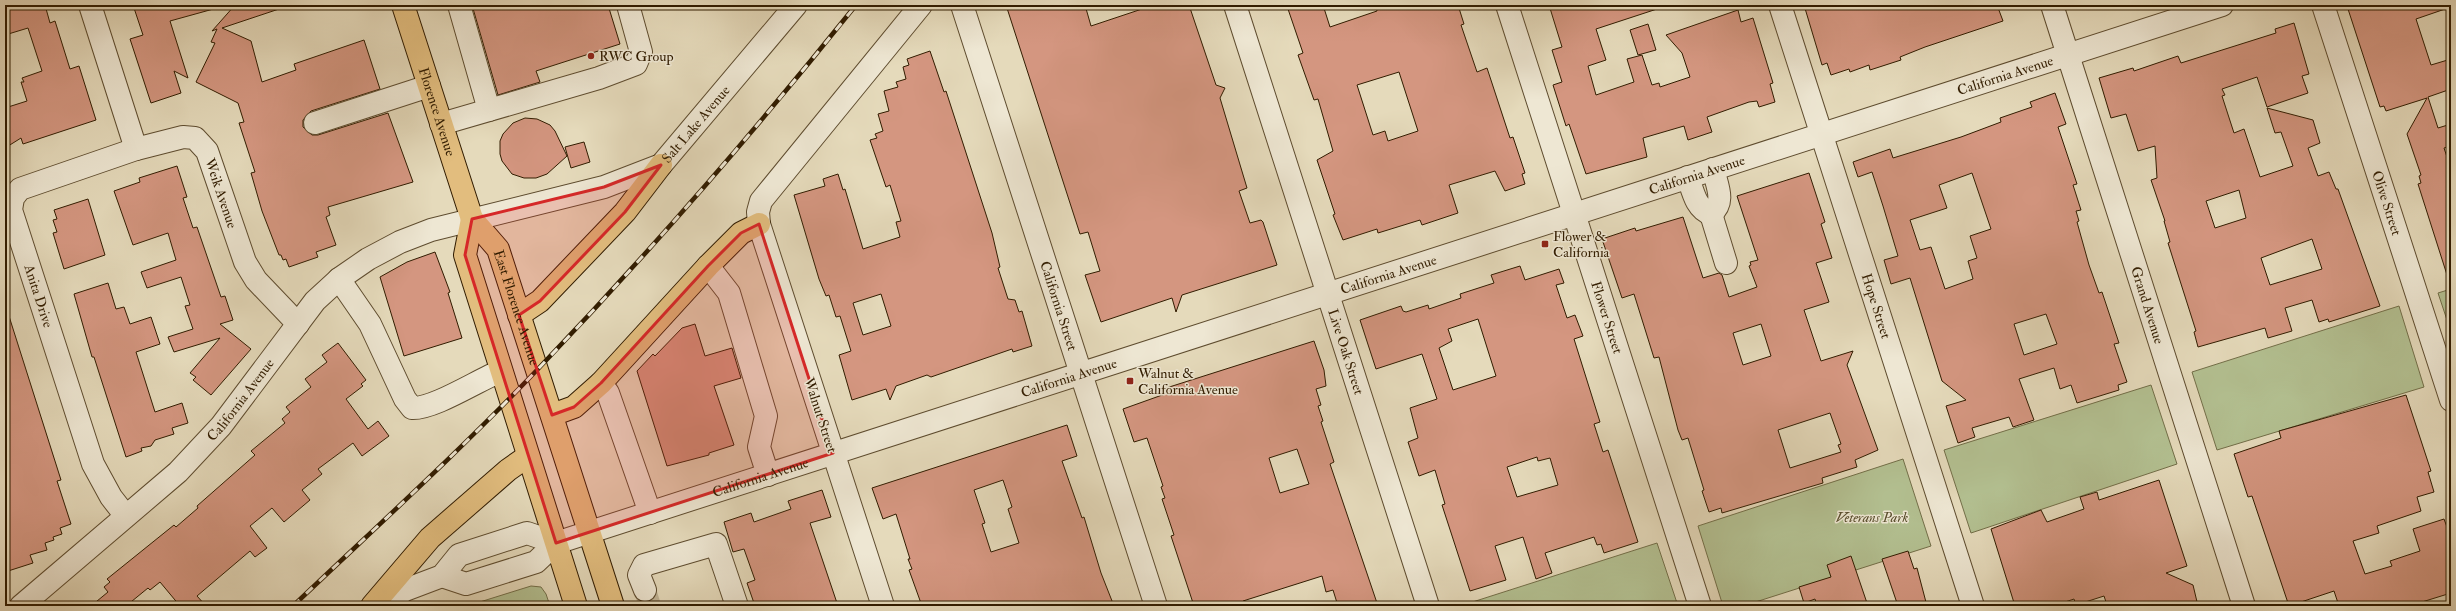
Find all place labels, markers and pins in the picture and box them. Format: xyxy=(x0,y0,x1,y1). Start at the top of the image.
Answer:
place label: RWC Group xyxy=(599,48,674,66)
marker: RWC Group xyxy=(586,51,596,61)
place label: Flower & California xyxy=(1553,228,1610,261)
marker: Flower & California xyxy=(1540,239,1550,249)
place label: Walnut & California Avenue xyxy=(1137,365,1238,398)
marker: Walnut & California Avenue xyxy=(1125,376,1135,386)

